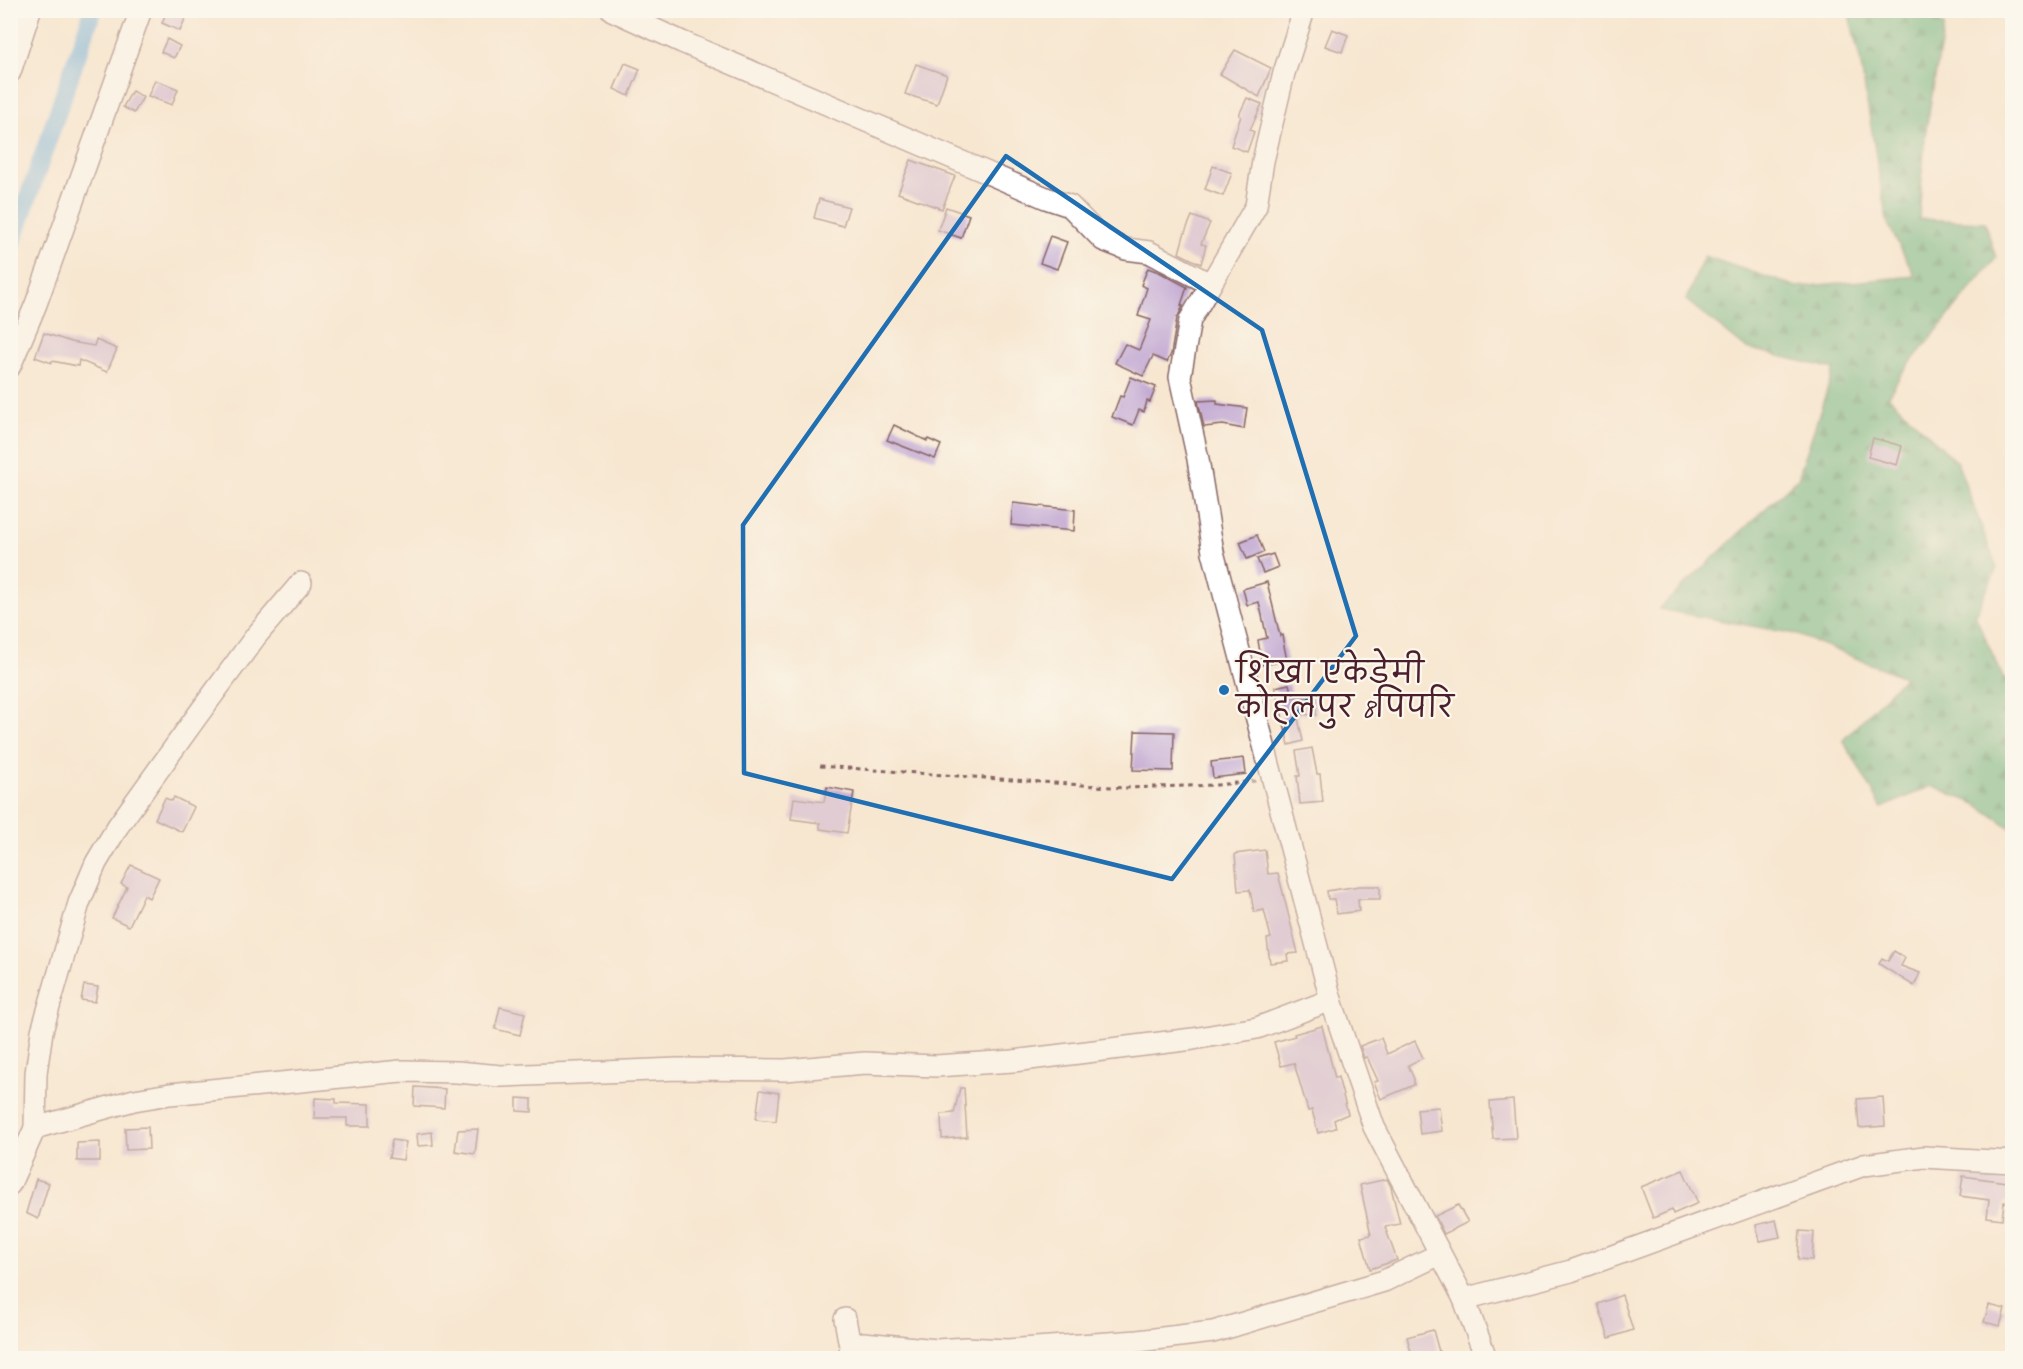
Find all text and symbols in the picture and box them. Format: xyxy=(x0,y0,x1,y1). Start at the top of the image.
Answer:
place label: शिखा एकेडेमी कोहलपुर 8पिपरि xyxy=(1234,648,1456,729)
marker: शिखा एकेडेमी कोहलपुर 8पिपरि xyxy=(1217,683,1231,697)

